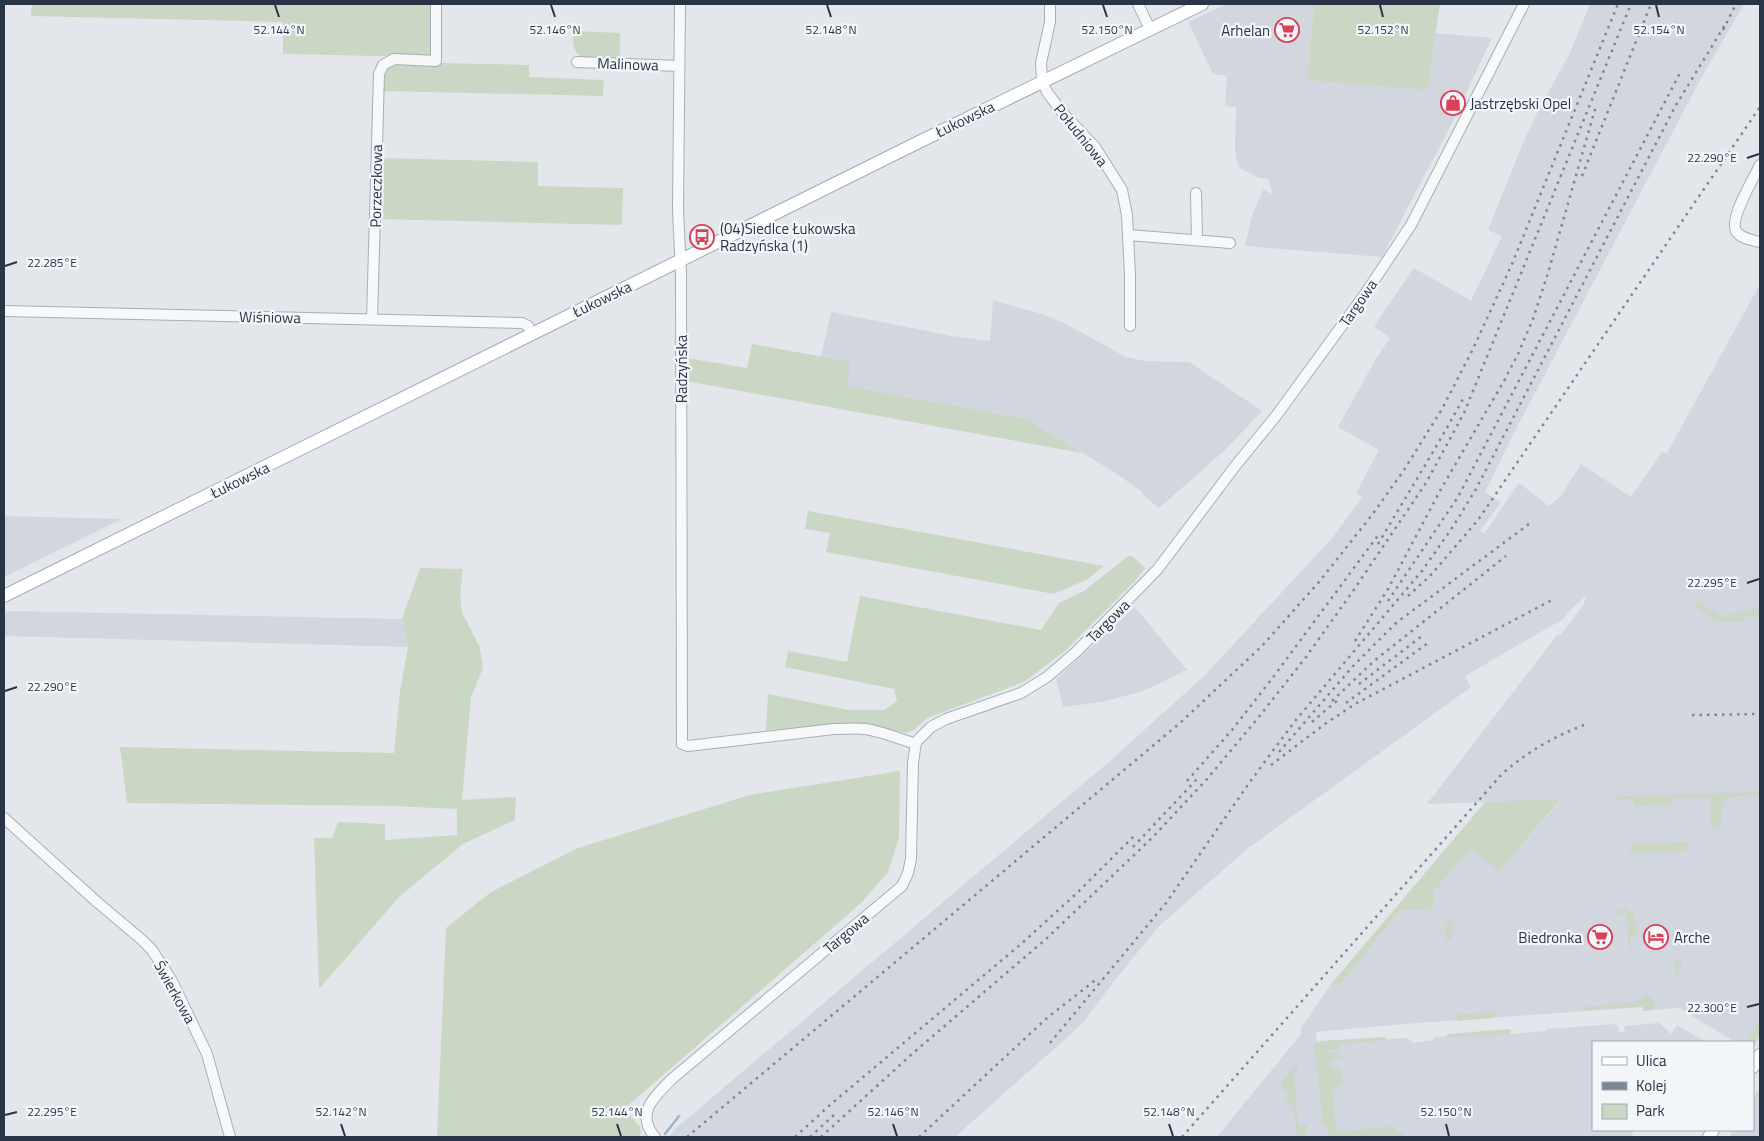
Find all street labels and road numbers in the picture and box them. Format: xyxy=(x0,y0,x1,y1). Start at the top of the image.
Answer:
street label: Malinowa xyxy=(597,51,660,77)
street label: Łukowska xyxy=(931,95,999,144)
street label: Południowa xyxy=(1048,98,1114,172)
street label: Porzeczkowa xyxy=(364,144,388,228)
street label: Targowa xyxy=(1333,274,1383,332)
street label: Łukowska xyxy=(568,275,636,324)
street label: Wiśniowa xyxy=(239,305,301,329)
street label: Radzyńska xyxy=(670,334,693,403)
street label: Łukowska xyxy=(206,456,274,505)
street label: Targowa xyxy=(1081,594,1135,648)
street label: Targowa xyxy=(818,907,874,959)
street label: Świerkowa xyxy=(148,956,202,1028)

